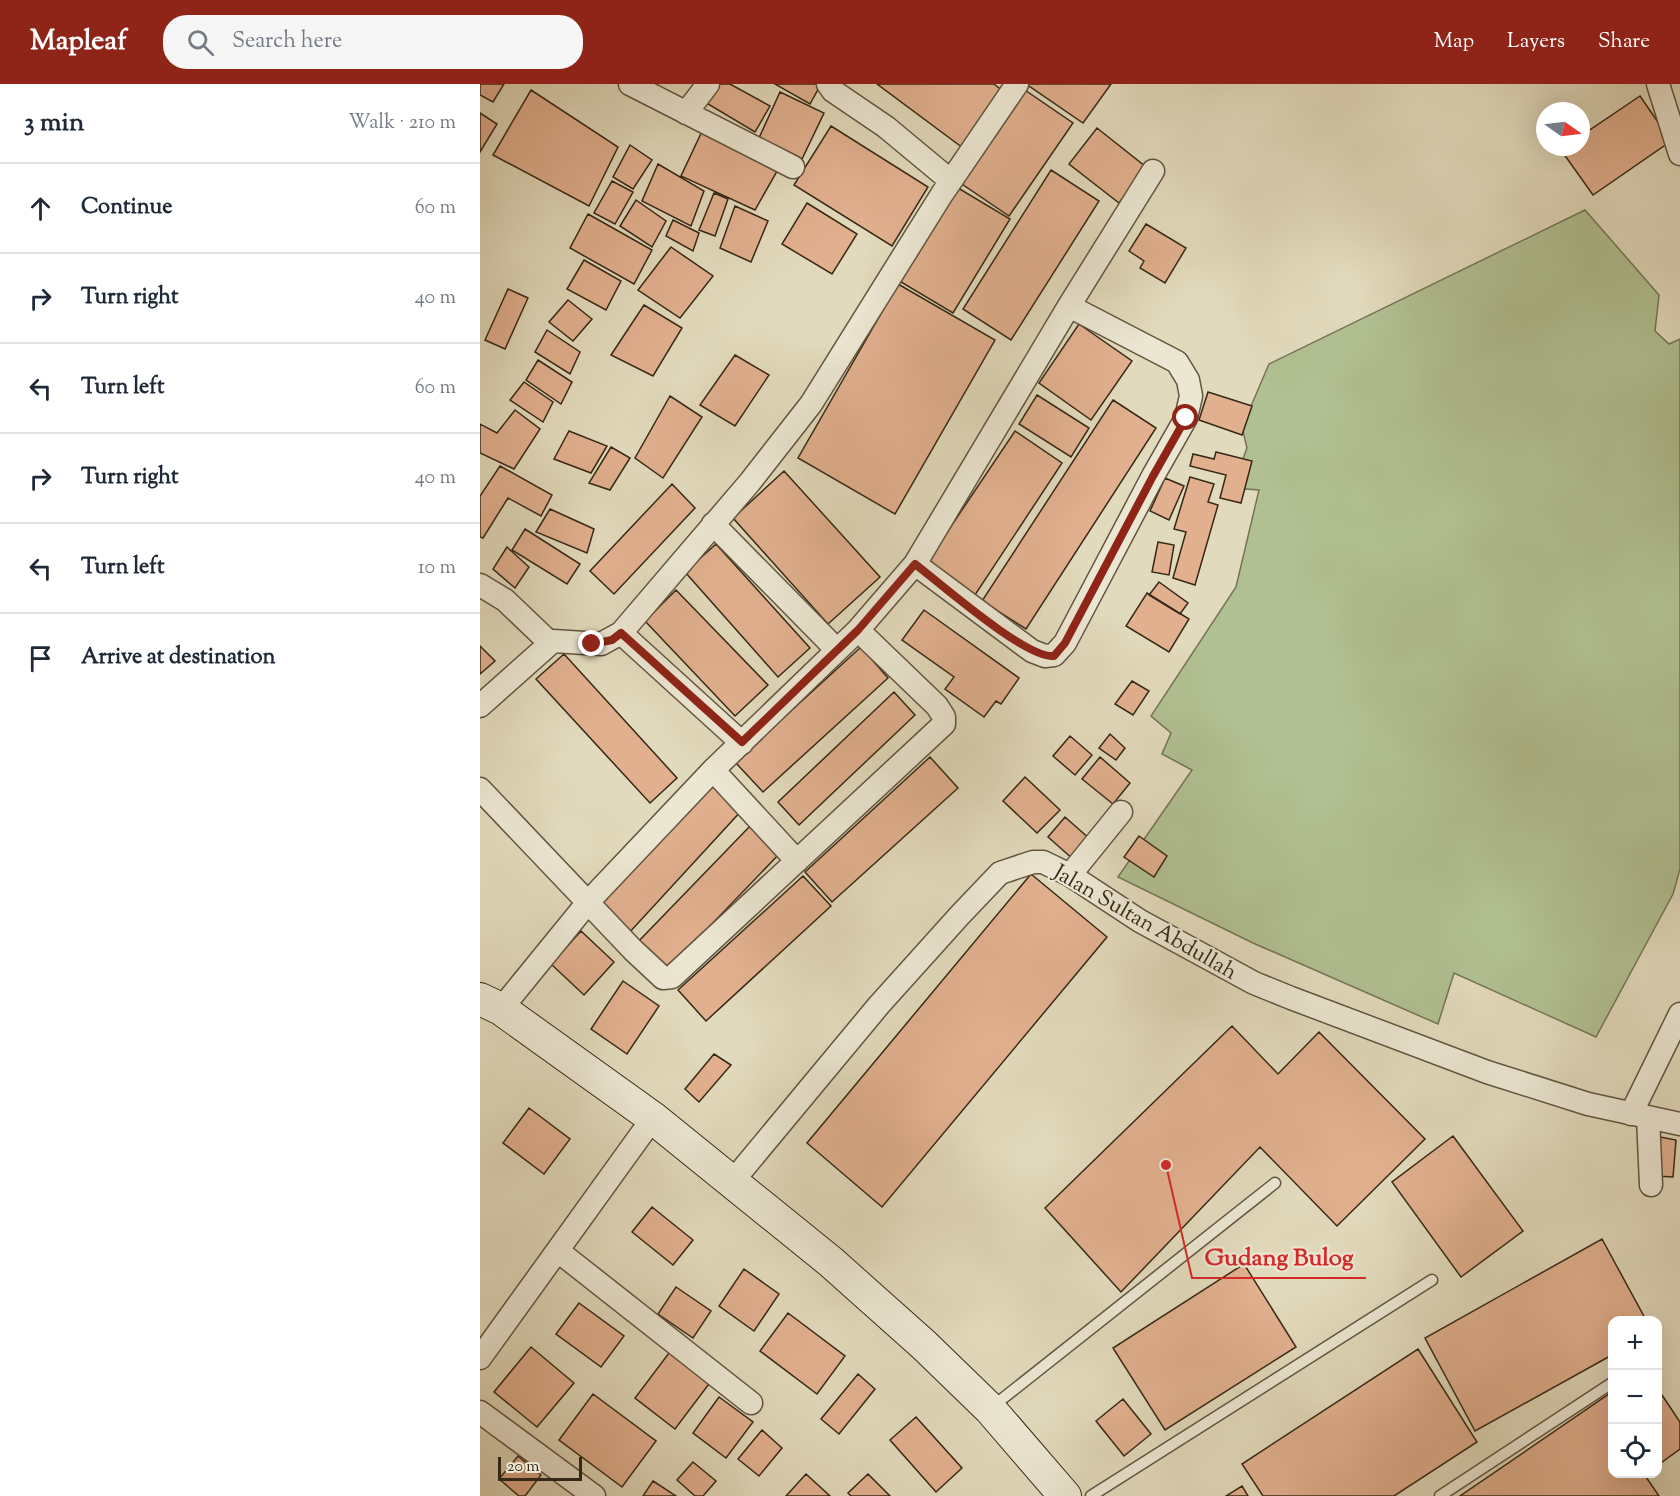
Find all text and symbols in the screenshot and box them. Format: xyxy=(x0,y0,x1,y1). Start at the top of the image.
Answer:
search box xyxy=(163,15,583,69)
text: Mapleaf xyxy=(30,22,127,62)
icon: search xyxy=(184,26,217,59)
text: Search here xyxy=(232,26,342,58)
text: Map xyxy=(1434,27,1474,57)
text: Layers xyxy=(1507,27,1565,57)
text: Share xyxy=(1598,27,1650,57)
north arrow xyxy=(1536,102,1590,156)
text: 3 min xyxy=(24,105,84,142)
text: Walk · 210 m xyxy=(348,109,456,138)
icon: ahead xyxy=(24,192,57,225)
text: Continue xyxy=(81,192,172,224)
text: 60 m xyxy=(415,194,456,223)
icon: right xyxy=(24,282,57,315)
text: Turn right xyxy=(81,282,178,314)
text: 40 m xyxy=(415,284,456,313)
icon: left xyxy=(24,372,57,405)
text: Turn left xyxy=(81,372,164,404)
text: 60 m xyxy=(415,374,456,403)
route start xyxy=(1172,404,1198,430)
icon: right xyxy=(24,462,57,495)
text: Turn right xyxy=(81,462,178,494)
text: 40 m xyxy=(415,464,456,493)
icon: left xyxy=(24,552,57,585)
text: Turn left xyxy=(81,552,164,584)
text: 10 m xyxy=(418,554,456,583)
route end xyxy=(578,630,604,656)
icon: arrive xyxy=(24,642,57,675)
text: Arrive at destination xyxy=(81,642,276,674)
street label: Jalan Sultan Abdullah xyxy=(1046,857,1242,989)
callout: Gudang Bulog xyxy=(1192,1236,1366,1278)
text: Gudang Bulog xyxy=(1204,1242,1354,1276)
map controls xyxy=(1608,1316,1662,1478)
button: + xyxy=(1608,1316,1662,1370)
button: − xyxy=(1608,1370,1662,1424)
button: locate xyxy=(1608,1424,1662,1478)
scale bar xyxy=(498,1454,582,1482)
text: 20 m xyxy=(507,1456,540,1479)

